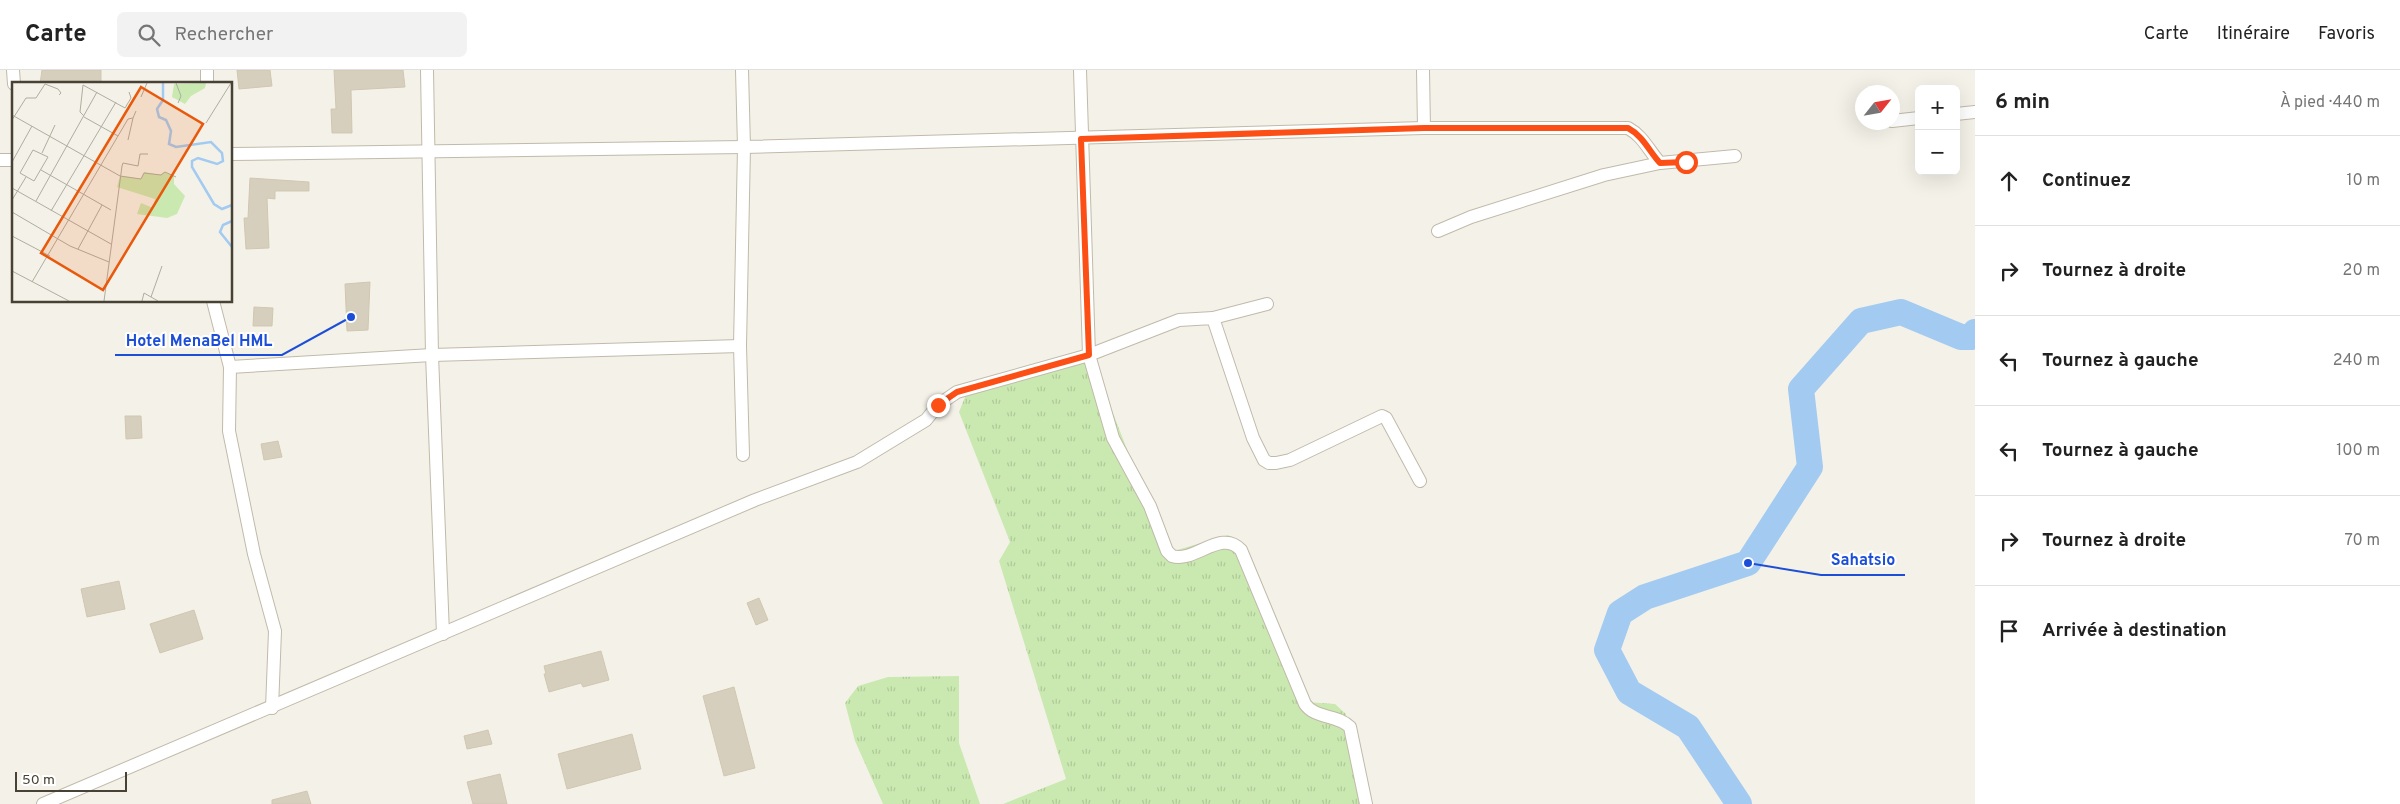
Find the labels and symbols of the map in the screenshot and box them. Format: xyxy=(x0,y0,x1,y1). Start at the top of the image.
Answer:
inset map xyxy=(12,82,232,302)
north arrow xyxy=(1855,85,1900,130)
route start xyxy=(1675,151,1698,174)
callout: Hotel MenaBel HML xyxy=(115,324,282,355)
text: Hotel MenaBel HML xyxy=(126,332,272,352)
route end xyxy=(927,394,950,417)
callout: Sahatsio xyxy=(1821,544,1905,575)
text: Sahatsio xyxy=(1831,551,1895,571)
scale bar xyxy=(15,769,128,792)

